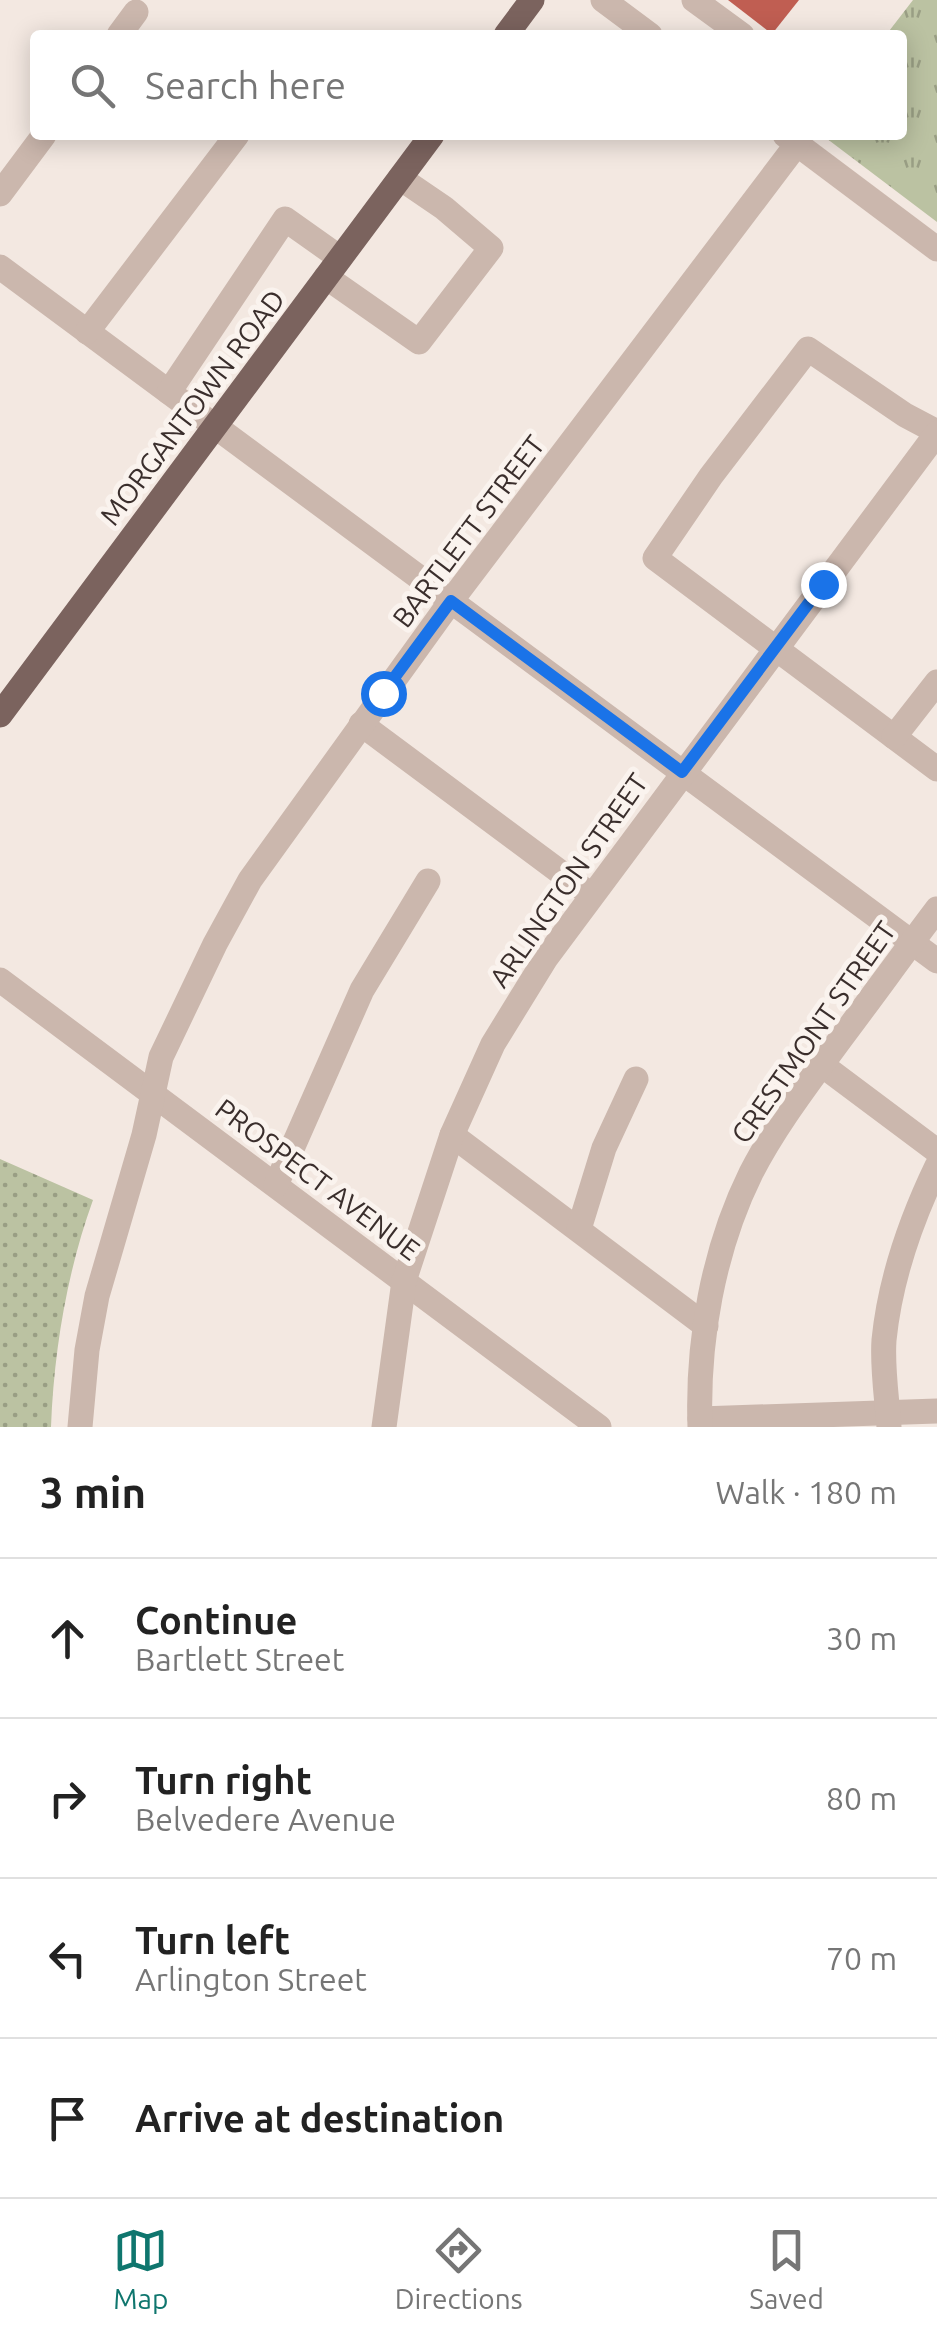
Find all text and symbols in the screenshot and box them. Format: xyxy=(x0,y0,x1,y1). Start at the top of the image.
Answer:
search box xyxy=(30,30,907,140)
icon: search xyxy=(65,58,120,113)
text: Search here xyxy=(145,64,346,106)
street label: MORGANTOWN ROAD xyxy=(94,283,290,531)
street label: BARTLETT STREET xyxy=(386,429,550,633)
route end xyxy=(801,562,847,608)
route start xyxy=(361,671,407,717)
street label: ARLINGTON STREET xyxy=(483,767,654,993)
street label: CRESTMONT STREET xyxy=(725,915,901,1149)
street label: PROSPECT AVENUE xyxy=(210,1092,426,1266)
text: 3 min xyxy=(40,1469,146,1516)
text: Walk · 180 m xyxy=(715,1474,897,1510)
text: Continue xyxy=(135,1599,297,1641)
icon: ahead xyxy=(40,1611,95,1666)
text: 30 m xyxy=(826,1620,897,1656)
text: Bartlett Street xyxy=(135,1641,344,1677)
text: Turn right xyxy=(135,1759,312,1801)
icon: right xyxy=(40,1771,95,1826)
text: 80 m xyxy=(826,1780,897,1816)
text: Belvedere Avenue xyxy=(135,1801,396,1837)
text: Turn left xyxy=(135,1919,290,1961)
icon: left xyxy=(40,1931,95,1986)
text: 70 m xyxy=(826,1940,897,1976)
text: Arlington Street xyxy=(135,1961,367,1997)
icon: arrive xyxy=(40,2091,95,2146)
text: Arrive at destination xyxy=(135,2097,504,2139)
tab: Map xyxy=(113,2223,168,2314)
tab: Directions xyxy=(395,2223,523,2314)
tab: Saved xyxy=(749,2223,824,2314)

